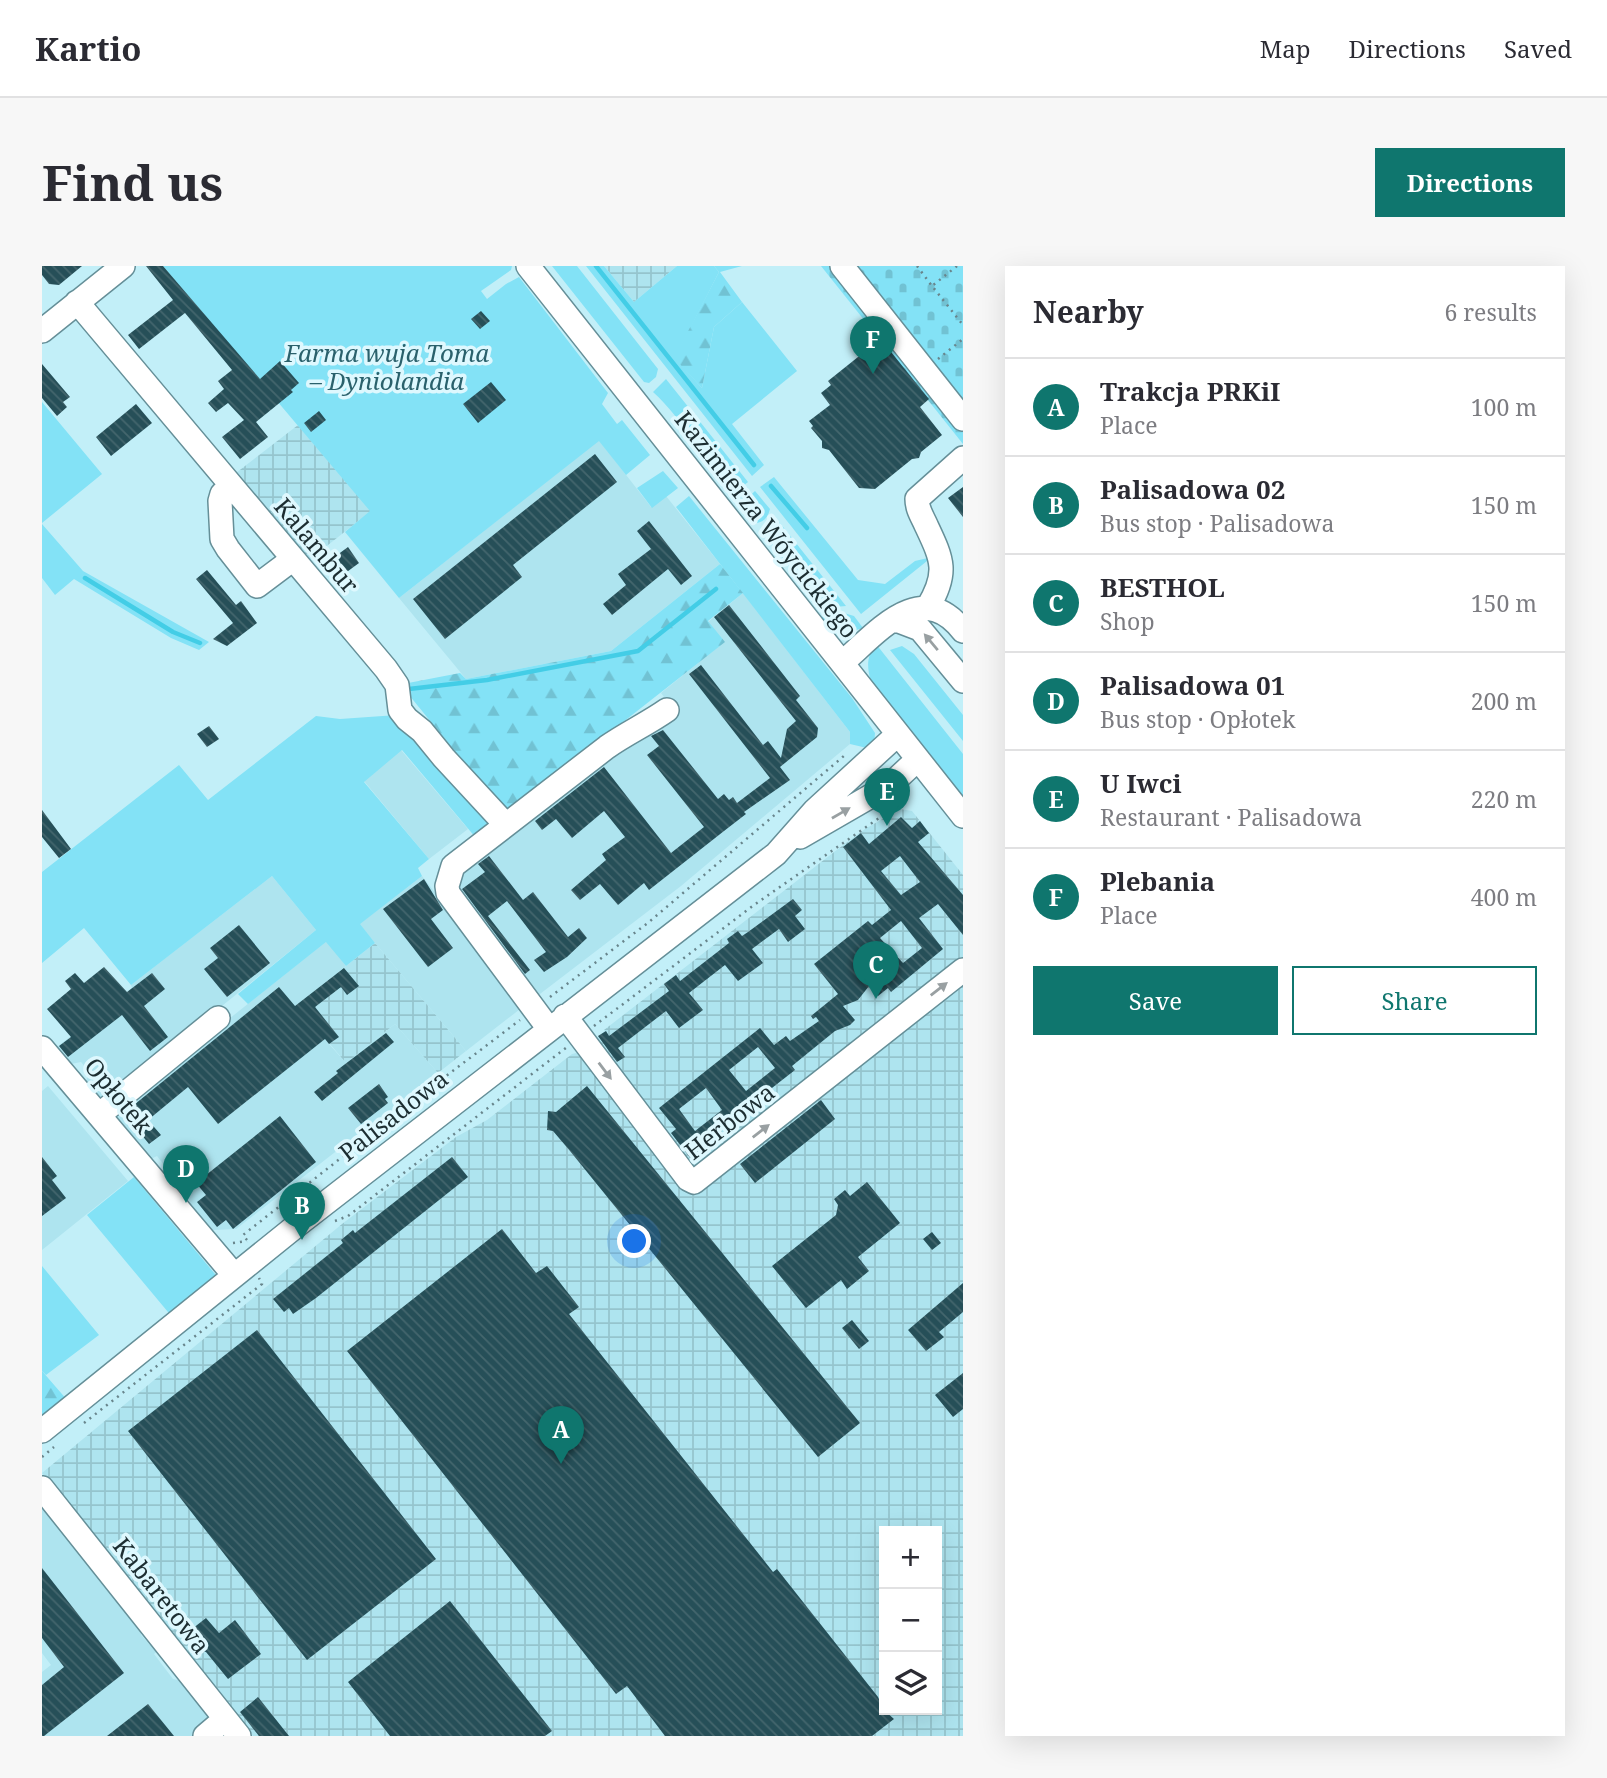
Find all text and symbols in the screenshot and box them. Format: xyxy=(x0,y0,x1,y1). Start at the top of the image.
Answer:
text: Kartio xyxy=(35,26,142,71)
text: Map xyxy=(1260,32,1311,65)
text: Directions xyxy=(1349,32,1466,65)
text: Saved xyxy=(1504,32,1572,65)
button: Directions xyxy=(1375,148,1565,217)
text: Find us xyxy=(42,149,223,215)
text: Nearby xyxy=(1033,291,1144,332)
text: 6 results xyxy=(1444,296,1537,328)
pin: F xyxy=(850,316,896,374)
park label: Farma wuja Toma – Dyniolandia xyxy=(284,336,489,397)
text: Trakcja PRKiI xyxy=(1100,373,1281,409)
text: A xyxy=(1047,391,1065,423)
text: 100 m xyxy=(1471,391,1537,423)
street label: Kazimierza Wóycickiego xyxy=(668,404,866,645)
text: Place xyxy=(1100,409,1158,441)
text: Palisadowa 02 xyxy=(1100,471,1285,507)
text: B xyxy=(1048,489,1064,521)
text: 150 m xyxy=(1471,489,1537,521)
street label: Kalambur xyxy=(267,490,367,600)
text: Bus stop · Palisadowa xyxy=(1100,507,1334,539)
text: BESTHOL xyxy=(1100,569,1225,605)
text: C xyxy=(1048,587,1064,619)
text: 150 m xyxy=(1471,587,1537,619)
text: Shop xyxy=(1100,605,1155,637)
one-way arrow xyxy=(923,633,938,651)
text: Palisadowa 01 xyxy=(1100,667,1285,703)
text: D xyxy=(1047,685,1065,717)
text: 200 m xyxy=(1471,685,1537,717)
text: Bus stop · Opłotek xyxy=(1100,703,1295,735)
text: U Iwci xyxy=(1100,765,1182,801)
pin: E xyxy=(864,768,910,826)
text: E xyxy=(1048,783,1064,815)
text: 220 m xyxy=(1471,783,1537,815)
text: Restaurant · Palisadowa xyxy=(1100,801,1362,833)
one-way arrow xyxy=(832,807,851,819)
text: Plebania xyxy=(1100,863,1215,899)
text: F xyxy=(1049,881,1063,913)
text: 400 m xyxy=(1471,881,1537,913)
text: Place xyxy=(1100,899,1158,931)
pin: C xyxy=(853,941,899,999)
button: Save xyxy=(1033,966,1278,1035)
button: Share xyxy=(1292,966,1537,1035)
one-way arrow xyxy=(929,982,947,997)
street label: Opłotek xyxy=(78,1050,161,1141)
street label: Palisadowa xyxy=(332,1062,455,1168)
one-way arrow xyxy=(598,1062,613,1080)
street label: Herbowa xyxy=(677,1075,781,1166)
one-way arrow xyxy=(752,1124,769,1139)
pin: D xyxy=(163,1145,209,1203)
pin: B xyxy=(279,1182,325,1240)
your location xyxy=(617,1224,651,1258)
pin: A xyxy=(538,1406,584,1464)
map controls xyxy=(879,1526,942,1715)
button: + xyxy=(879,1526,942,1589)
street label: Kabaretowa xyxy=(106,1530,218,1660)
button: − xyxy=(879,1589,942,1652)
button: layers xyxy=(879,1652,942,1715)

